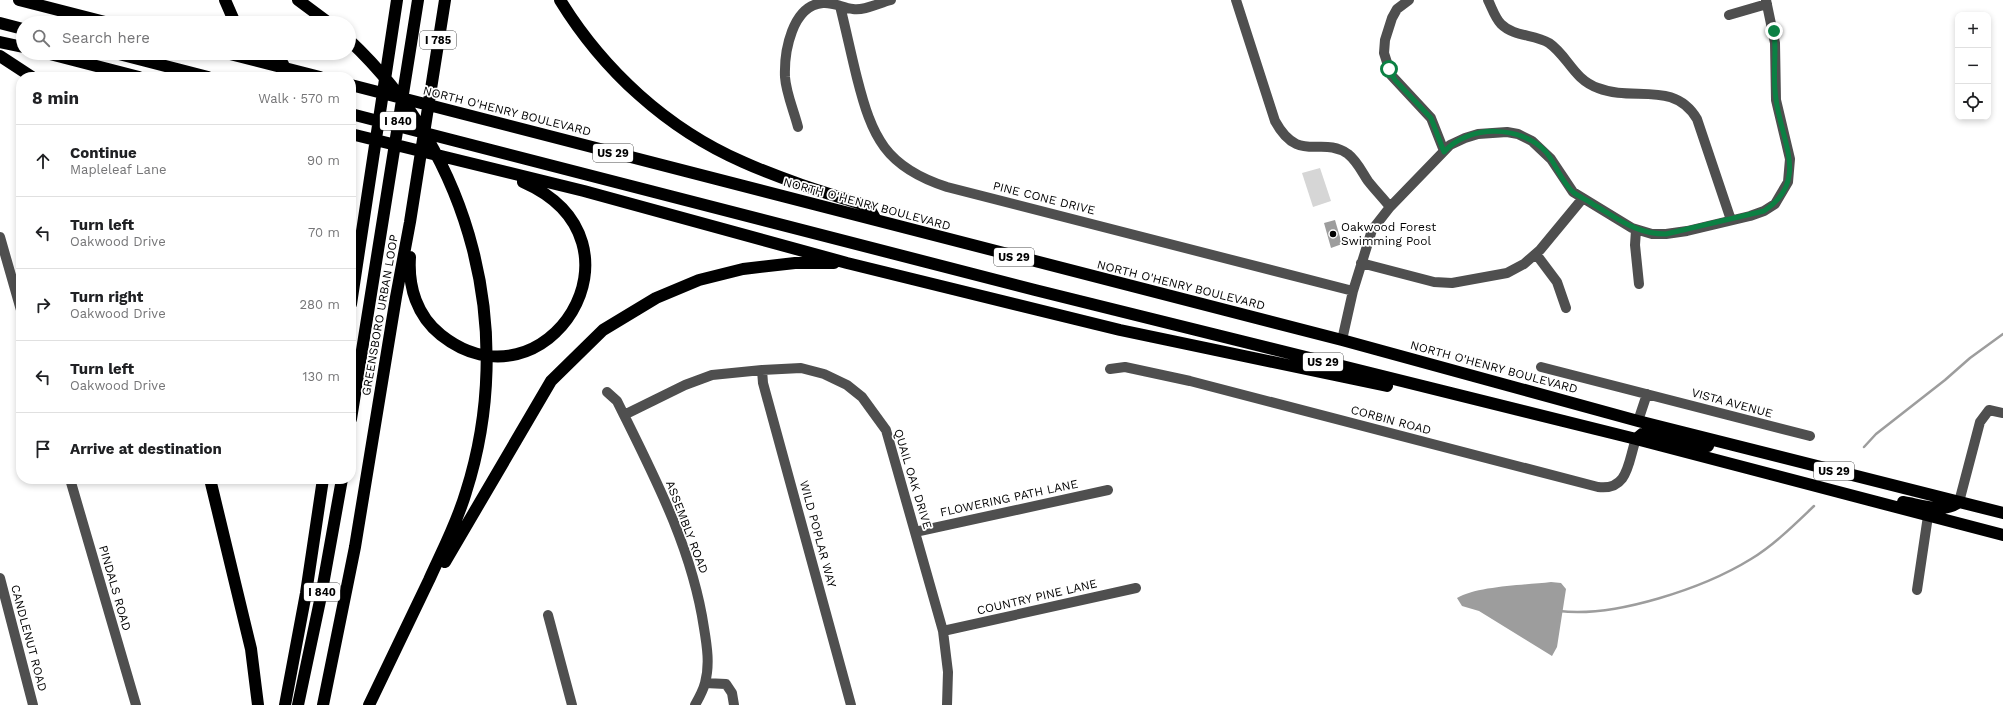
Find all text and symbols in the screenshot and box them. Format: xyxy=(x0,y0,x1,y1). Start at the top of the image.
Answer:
map controls xyxy=(1955,12,1991,120)
button: + xyxy=(1955,12,1991,48)
search box xyxy=(16,16,356,60)
route end xyxy=(1765,22,1783,40)
icon: search xyxy=(30,27,52,49)
text: Search here xyxy=(62,29,150,47)
road number: I 785 xyxy=(420,31,456,49)
button: − xyxy=(1955,48,1991,84)
route start xyxy=(1380,60,1398,78)
street label: NORTH O'HENRY BOULEVARD xyxy=(422,83,592,139)
button: locate xyxy=(1955,84,1991,120)
text: 8 min xyxy=(32,88,79,108)
text: Walk · 570 m xyxy=(258,91,340,106)
road number: I 840 xyxy=(380,112,416,130)
text: Continue xyxy=(70,144,137,162)
road number: US 29 xyxy=(593,144,633,162)
icon: ahead xyxy=(32,150,54,172)
text: 90 m xyxy=(307,153,340,168)
text: Mapleleaf Lane xyxy=(70,162,167,177)
street label: NORTH O'HENRY BOULEVARD xyxy=(782,175,952,233)
street label: PINE CONE DRIVE xyxy=(991,179,1097,218)
text: Turn left xyxy=(70,216,134,234)
place label: Oakwood Forest Swimming Pool xyxy=(1341,220,1436,248)
icon: left xyxy=(32,222,54,244)
text: 70 m xyxy=(308,225,340,240)
marker: Oakwood Forest Swimming Pool xyxy=(1328,229,1338,239)
street label: GREENSBORO URBAN LOOP xyxy=(359,233,401,397)
text: Oakwood Drive xyxy=(70,234,166,249)
road number: US 29 xyxy=(994,248,1034,266)
street label: NORTH O'HENRY BOULEVARD xyxy=(1096,257,1266,313)
text: Turn right xyxy=(70,288,143,306)
icon: right xyxy=(32,294,54,316)
text: 280 m xyxy=(300,297,340,312)
text: Oakwood Drive xyxy=(70,306,166,321)
street label: NORTH O'HENRY BOULEVARD xyxy=(1409,338,1579,396)
road number: US 29 xyxy=(1303,353,1343,371)
text: Turn left xyxy=(70,360,134,378)
icon: left xyxy=(32,366,54,388)
text: 130 m xyxy=(302,369,340,384)
text: Oakwood Drive xyxy=(70,378,166,393)
street label: VISTA AVENUE xyxy=(1690,385,1774,421)
street label: CORBIN ROAD xyxy=(1349,403,1433,437)
street label: QUAIL OAK DRIVE xyxy=(891,427,935,531)
icon: arrive xyxy=(32,438,54,460)
text: Arrive at destination xyxy=(70,440,222,458)
road number: US 29 xyxy=(1814,462,1854,480)
street label: FLOWERING PATH LANE xyxy=(939,476,1080,519)
street label: ASSEMBLY ROAD xyxy=(663,479,711,575)
street label: WILD POPLAR WAY xyxy=(797,479,839,589)
street label: PINDALS ROAD xyxy=(96,544,134,632)
street label: COUNTRY PINE LANE xyxy=(976,576,1099,618)
street label: CANDLENUT ROAD xyxy=(8,583,50,693)
road number: I 840 xyxy=(304,583,340,601)

